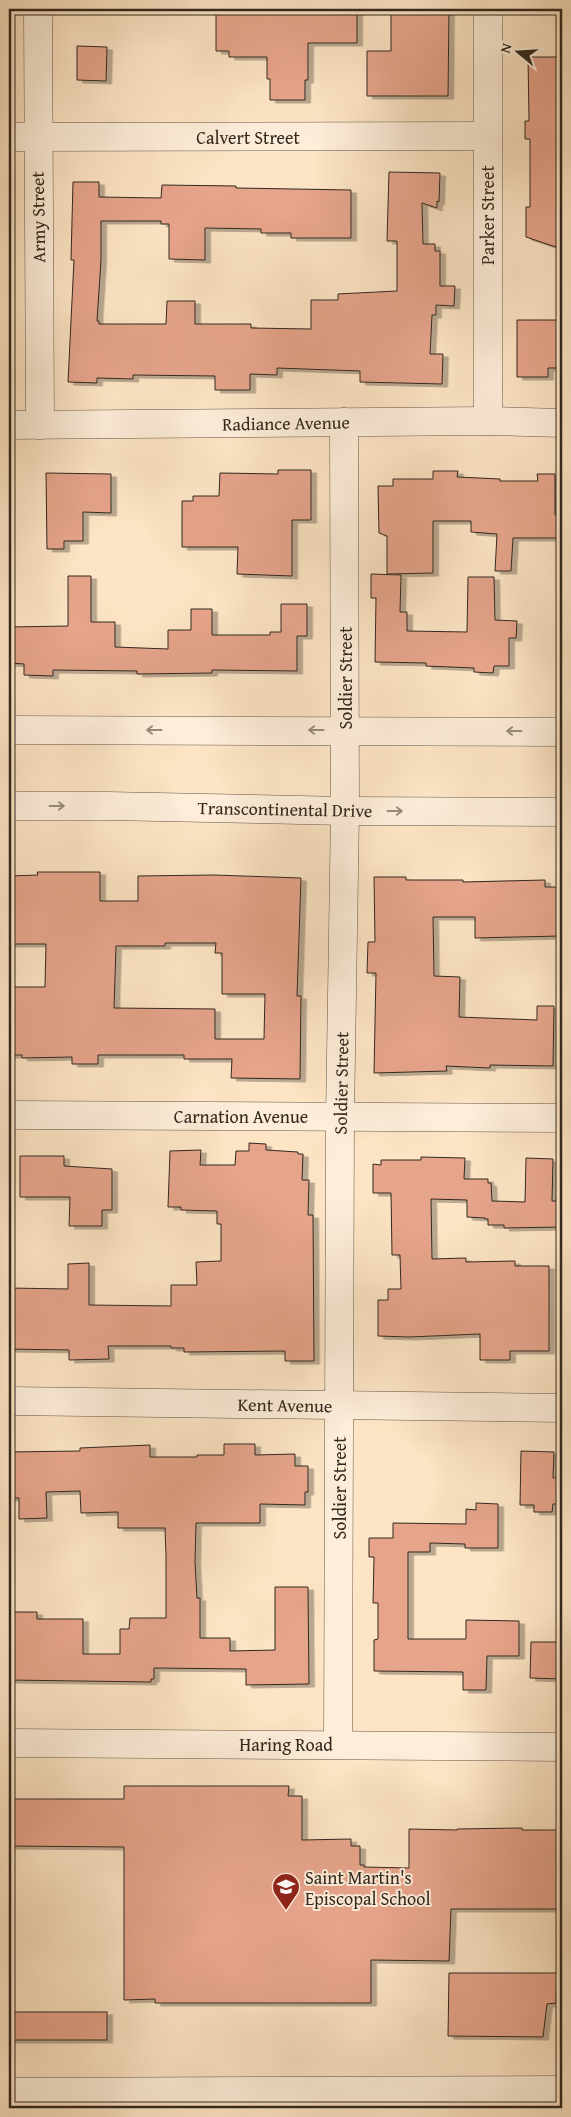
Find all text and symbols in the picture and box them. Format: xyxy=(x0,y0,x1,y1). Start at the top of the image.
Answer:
north arrow xyxy=(494,28,544,78)
text: N xyxy=(495,40,517,56)
street label: Calvert Street xyxy=(196,124,300,151)
street label: Parker Street xyxy=(474,164,501,265)
street label: Army Street xyxy=(24,170,52,263)
street label: Radiance Avenue xyxy=(222,408,350,438)
street label: Soldier Street xyxy=(332,626,359,730)
one-way arrow xyxy=(146,725,162,735)
one-way arrow xyxy=(308,725,324,735)
one-way arrow xyxy=(506,726,522,736)
street label: Transcontinental Drive xyxy=(197,794,373,824)
one-way arrow xyxy=(49,801,65,811)
one-way arrow xyxy=(386,806,403,816)
street label: Soldier Street xyxy=(327,1031,355,1135)
street label: Carnation Avenue xyxy=(174,1103,308,1130)
street label: Kent Avenue xyxy=(237,1391,333,1419)
street label: Soldier Street xyxy=(326,1436,353,1540)
street label: Haring Road xyxy=(239,1731,333,1758)
place label: Saint Martin's Episcopal School xyxy=(305,1864,430,1912)
school or university icon: Saint Martin's Episcopal School xyxy=(271,1872,301,1911)

